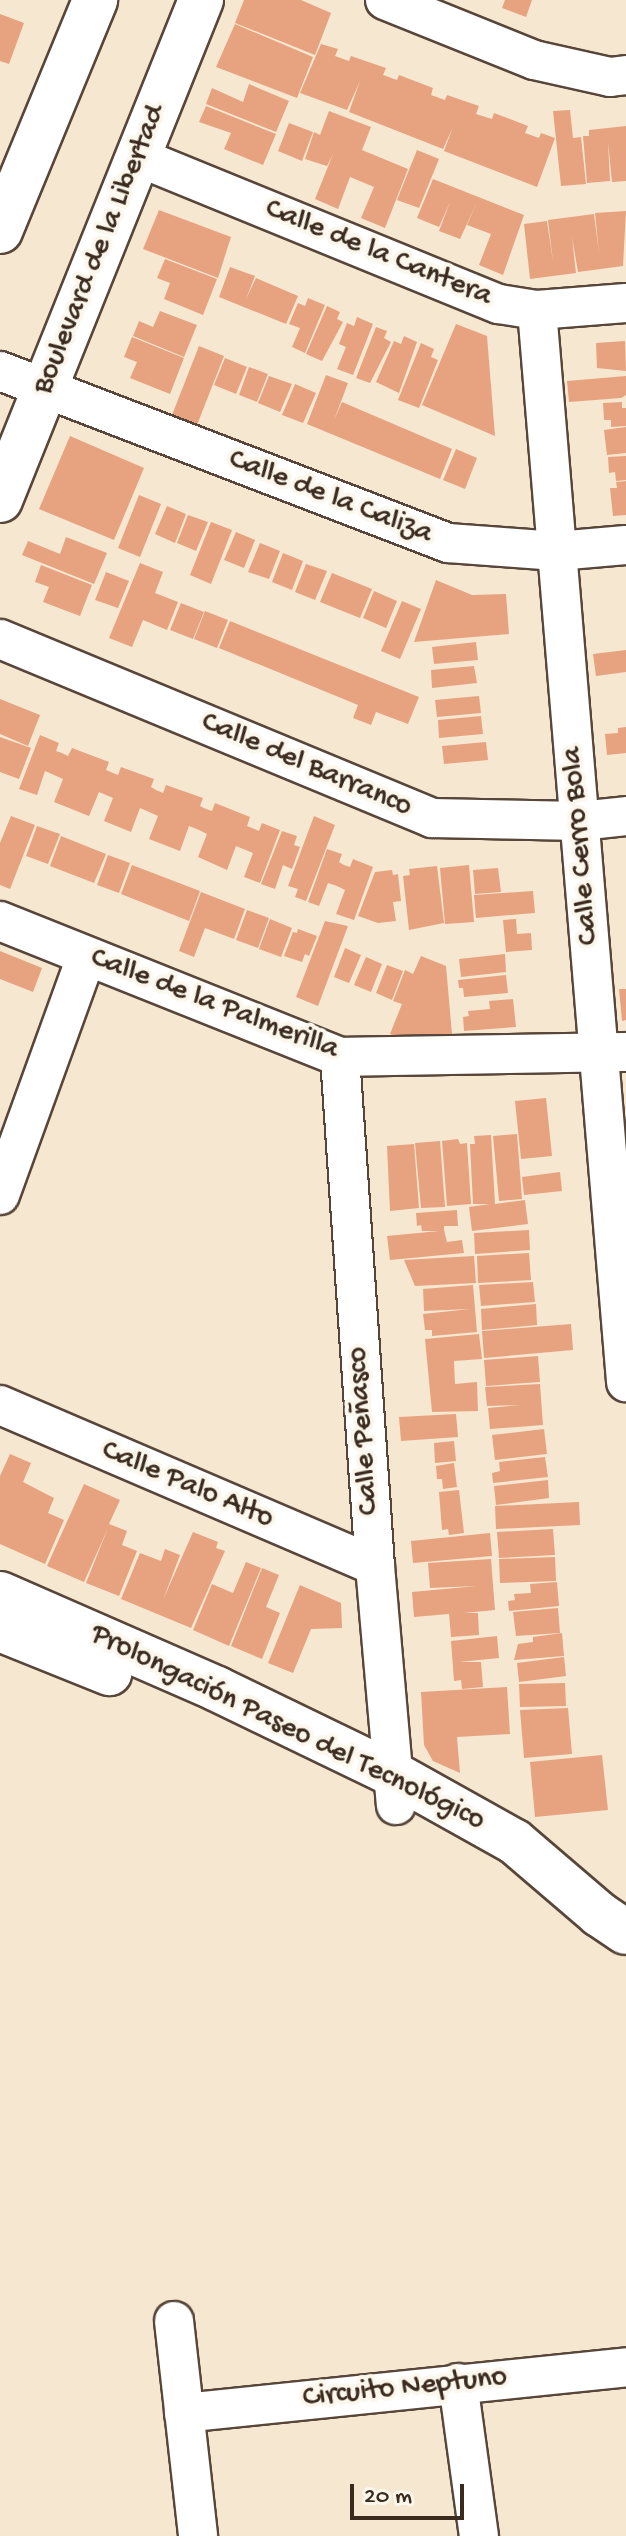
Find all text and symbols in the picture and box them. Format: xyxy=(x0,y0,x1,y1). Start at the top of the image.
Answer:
street label: Boulevard de la Libertad xyxy=(26,100,176,400)
street label: Calle de la Cantera xyxy=(259,192,497,316)
street label: Calle de la Caliza xyxy=(223,443,437,553)
street label: Calle del Barranco xyxy=(195,705,417,827)
street label: Calle Cerro Bola xyxy=(555,746,609,946)
street label: Calle de la Palmerilla xyxy=(85,941,343,1069)
street label: Calle Peñasco xyxy=(341,1346,389,1516)
street label: Calle Palo Alto xyxy=(96,1434,278,1538)
street label: Prolongación Paseo del Tecnológico xyxy=(84,1618,490,1840)
street label: Circuito Neptuno xyxy=(301,2360,509,2418)
scale bar xyxy=(354,2468,468,2518)
text: 20 m xyxy=(364,2483,412,2512)

